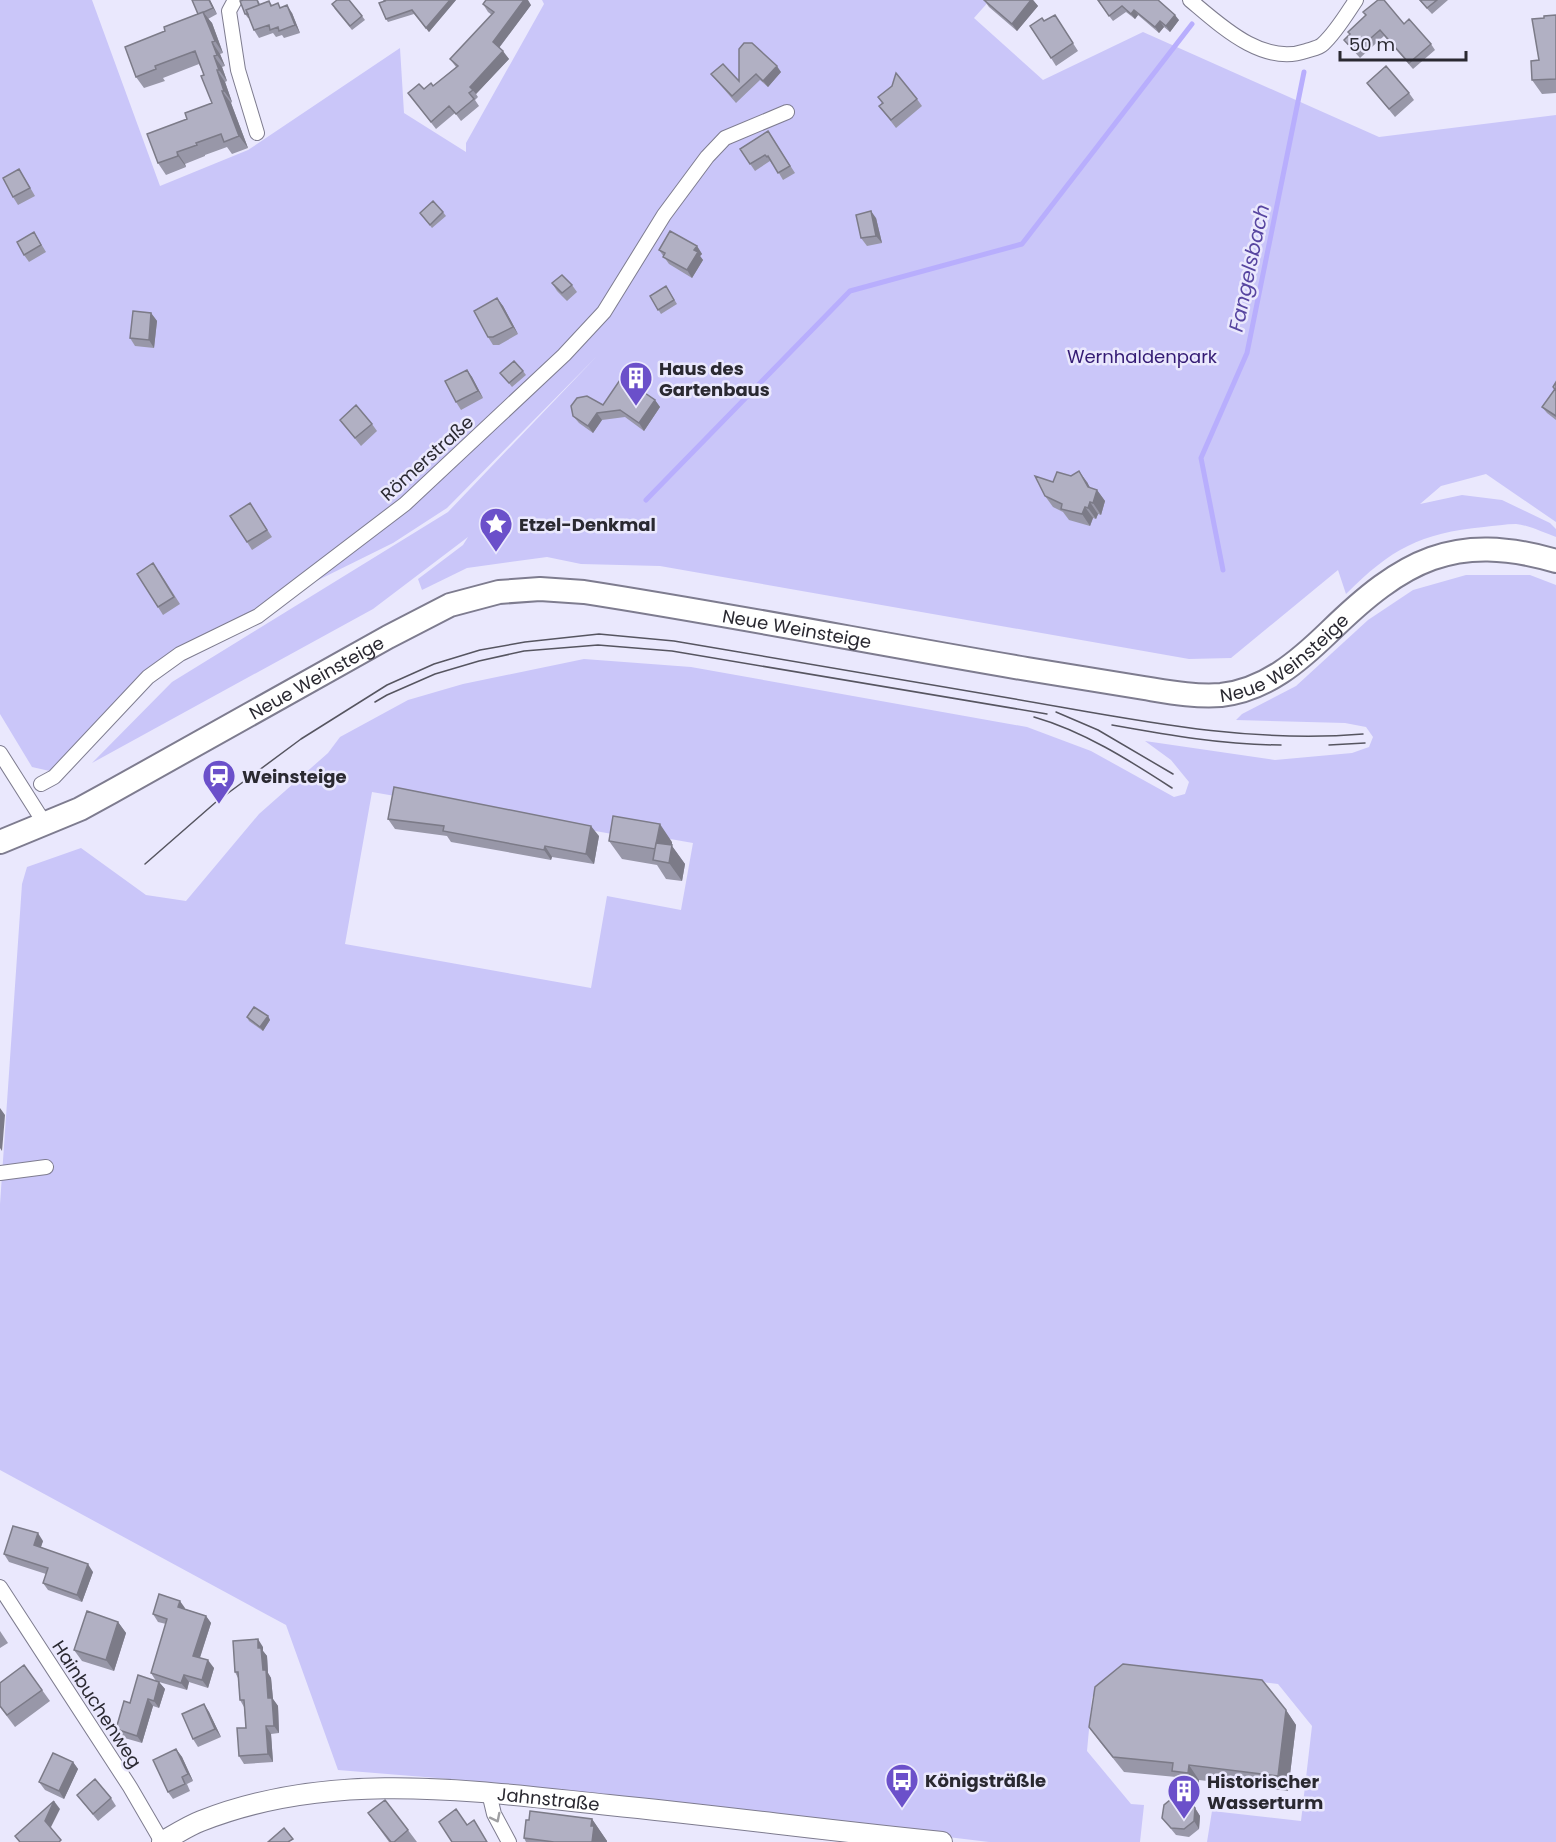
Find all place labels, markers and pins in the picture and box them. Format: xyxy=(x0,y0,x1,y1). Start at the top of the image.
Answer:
place label: Haus des Gartenbaus xyxy=(659,356,770,402)
building icon: Haus des Gartenbaus xyxy=(618,360,654,407)
place icon: Etzel-Denkmal xyxy=(478,506,514,553)
place label: Etzel-Denkmal xyxy=(519,512,656,537)
station icon: Weinsteige xyxy=(201,758,237,805)
place label: Weinsteige xyxy=(242,764,347,789)
bus stop icon: Königsträßle xyxy=(884,1762,920,1809)
place label: Königsträßle xyxy=(925,1768,1046,1793)
place label: Historischer Wasserturm xyxy=(1207,1769,1323,1815)
building icon: Historischer Wasserturm xyxy=(1166,1773,1202,1820)

